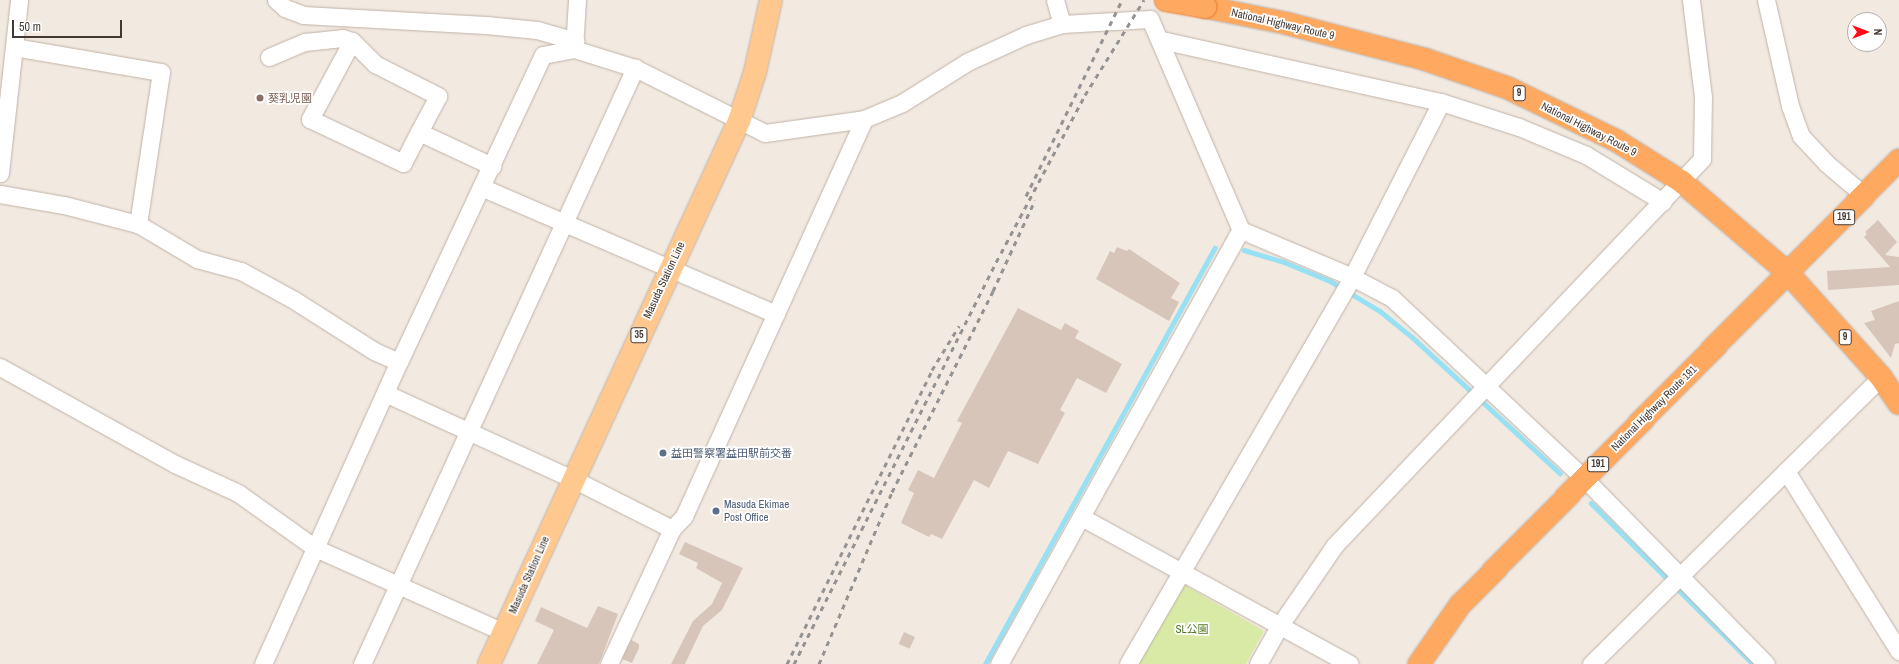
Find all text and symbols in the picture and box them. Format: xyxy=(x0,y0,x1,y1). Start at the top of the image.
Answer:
street label: National Highway Route 9 xyxy=(1230,6,1336,42)
scale bar xyxy=(14,12,124,38)
north arrow xyxy=(1847,12,1887,52)
text: 50 m xyxy=(19,19,41,35)
text: N xyxy=(1871,29,1885,35)
road number: 9 xyxy=(1512,85,1526,101)
place label: 葵乳児園 xyxy=(268,91,312,105)
marker: 葵乳児園 xyxy=(255,93,265,103)
street label: National Highway Route 9 xyxy=(1539,99,1639,159)
road number: 191 xyxy=(1833,209,1855,225)
street label: Masuda Station Line xyxy=(640,239,688,321)
road number: 35 xyxy=(630,327,648,343)
road number: 9 xyxy=(1838,329,1852,345)
street label: National Highway Route 191 xyxy=(1609,363,1699,453)
place label: 益田警察署益田駅前交番 xyxy=(671,446,792,460)
marker: 益田警察署益田駅前交番 xyxy=(658,448,668,458)
road number: 191 xyxy=(1587,456,1609,472)
place label: Masuda Ekimae Post Office xyxy=(724,498,789,524)
marker: Masuda Ekimae Post Office xyxy=(711,506,721,516)
street label: Masuda Station Line xyxy=(506,534,552,616)
park label: SL公園 xyxy=(1175,622,1209,636)

